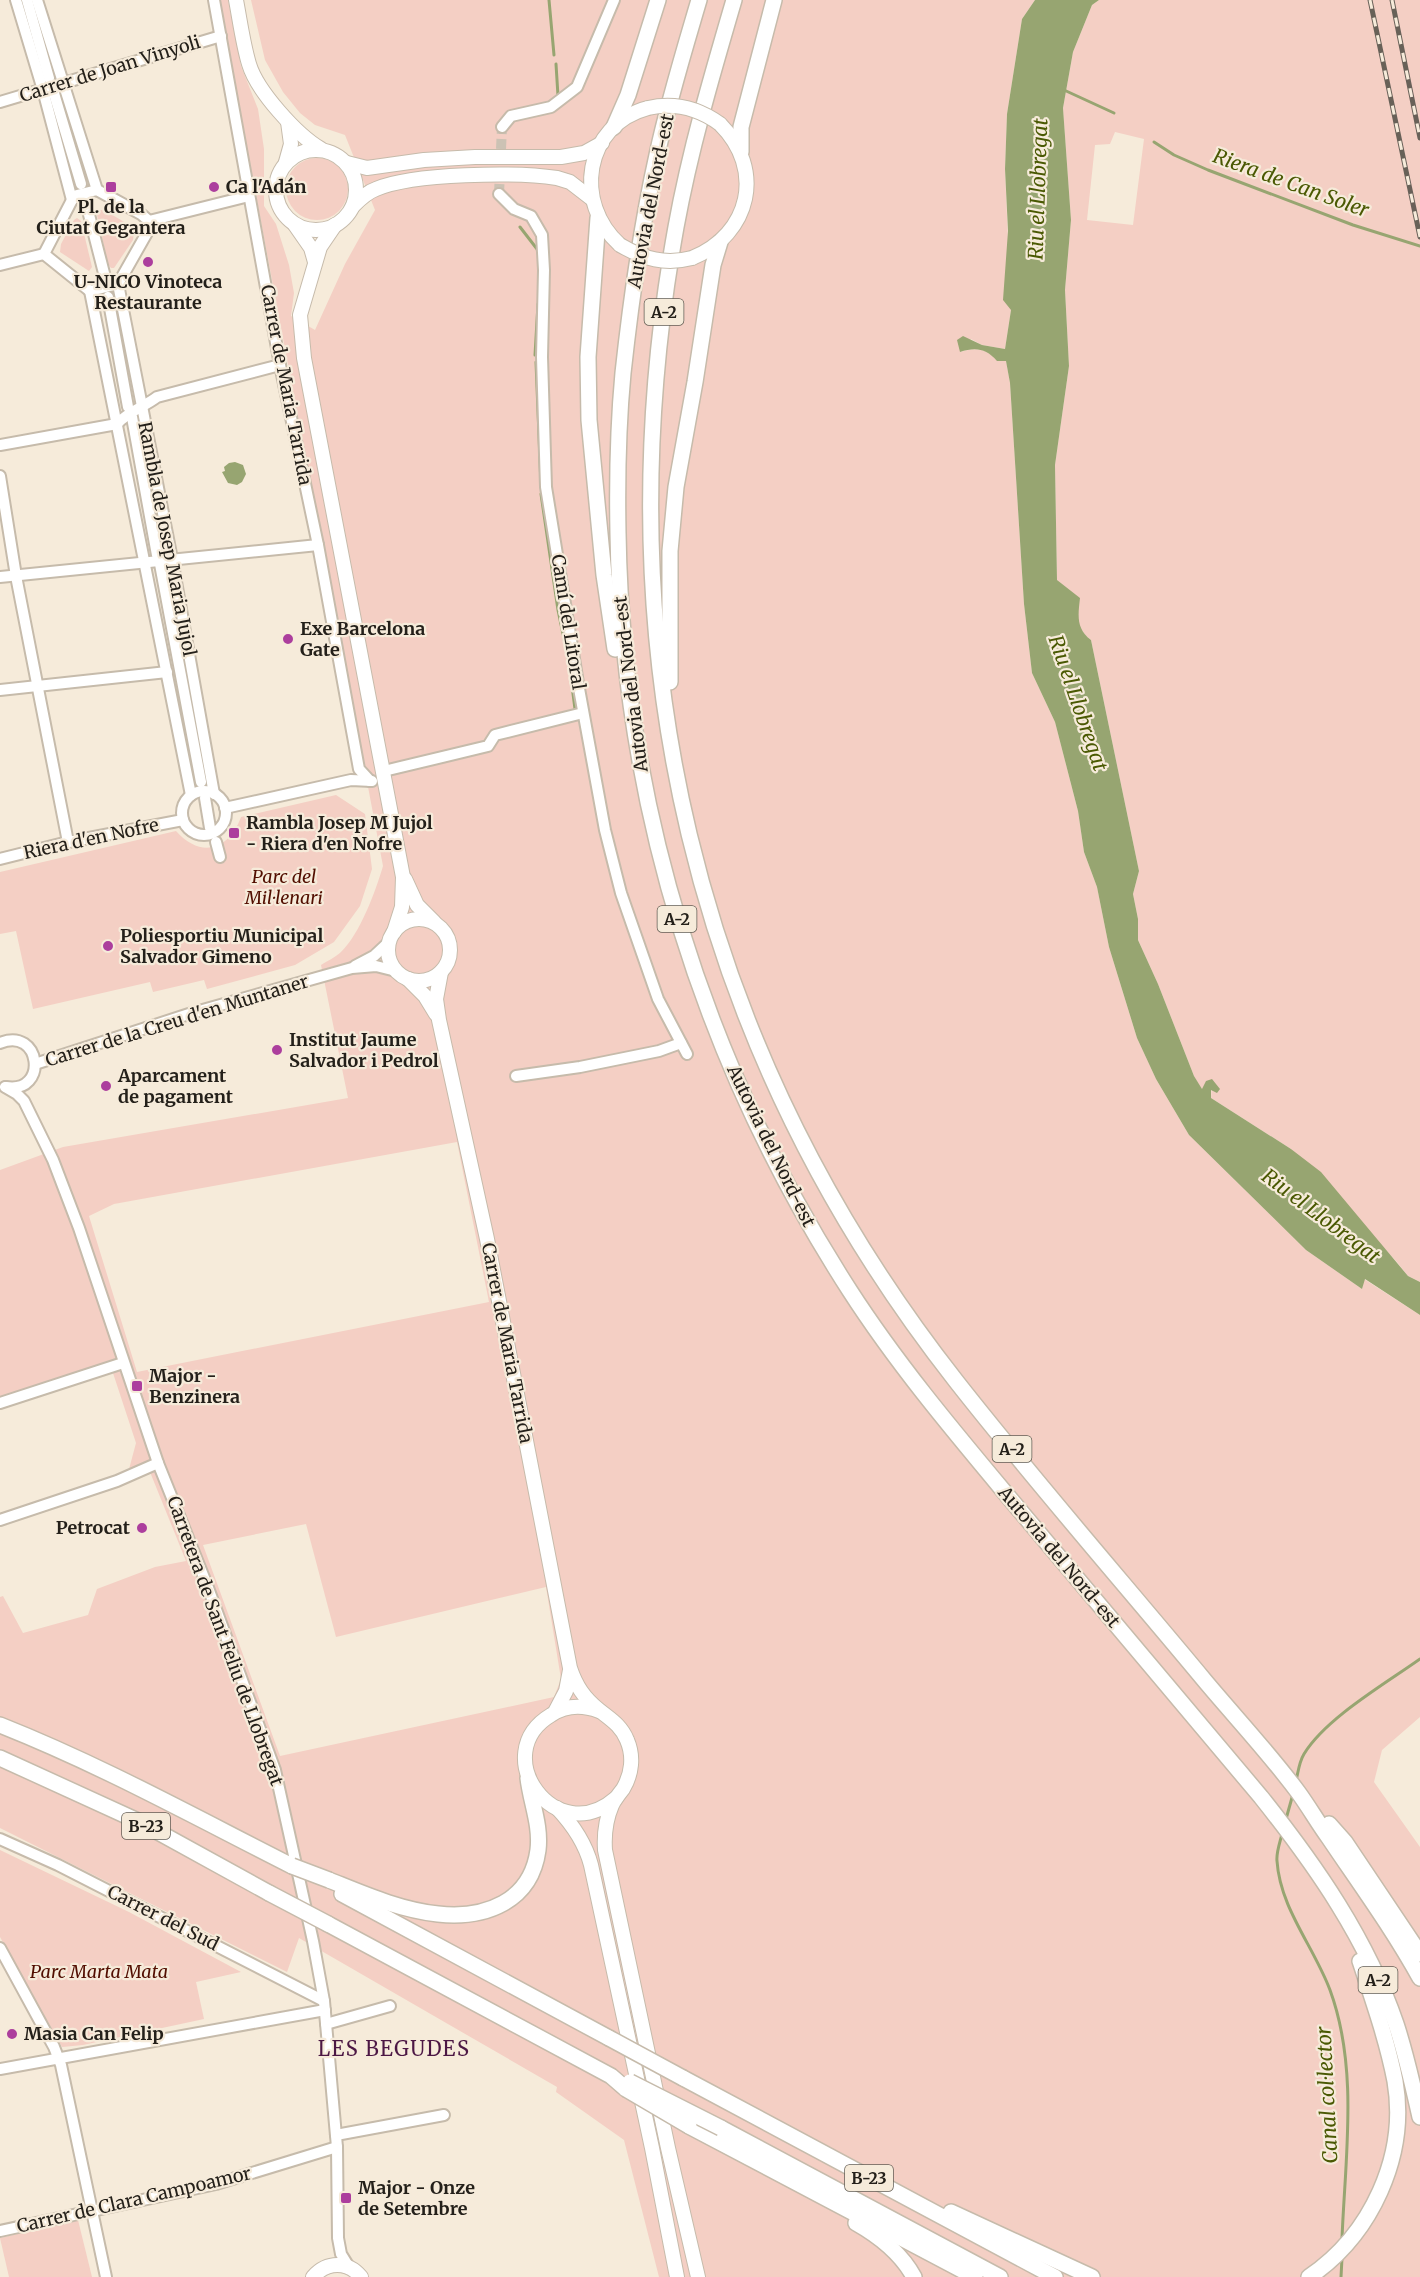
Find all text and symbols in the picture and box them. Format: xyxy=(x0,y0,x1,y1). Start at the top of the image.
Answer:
street label: Carrer de Joan Vinyoli xyxy=(17,30,203,107)
street label: Autovia del Nord-est xyxy=(622,112,679,291)
water label: Riu el Llobregat xyxy=(1023,118,1052,260)
water label: Riera de Can Soler xyxy=(1210,143,1373,223)
place label: Ca l'Adán xyxy=(226,175,307,198)
marker: Pl. de la Ciutat Gegantera xyxy=(104,180,118,194)
marker: Ca l'Adán xyxy=(207,180,221,194)
place label: Pl. de la Ciutat Gegantera xyxy=(37,195,185,239)
marker: U-NICO Vinoteca Restaurante xyxy=(141,255,155,269)
place label: U-NICO Vinoteca Restaurante xyxy=(74,270,222,314)
street label: Carrer de Maria Tarrida xyxy=(256,283,317,487)
road number: A-2 xyxy=(644,299,684,325)
street label: Rambla de Josep Maria Jujol xyxy=(133,420,202,659)
street label: Camí del Litoral xyxy=(546,553,591,692)
street label: Autovia del Nord-est xyxy=(608,595,653,775)
place label: Exe Barcelona Gate xyxy=(300,617,425,661)
marker: Exe Barcelona Gate xyxy=(281,632,295,646)
water label: Riu el Llobregat xyxy=(1044,632,1113,774)
place label: Rambla Josep M Jujol - Riera d'en Nofre xyxy=(246,811,433,855)
street label: Riera d'en Nofre xyxy=(21,813,161,864)
marker: Rambla Josep M Jujol - Riera d'en Nofre xyxy=(227,826,241,840)
park label: Parc del Mil·lenari xyxy=(244,865,323,909)
road number: A-2 xyxy=(658,906,696,932)
place label: Poliesportiu Municipal Salvador Gimeno xyxy=(120,924,323,968)
marker: Poliesportiu Municipal Salvador Gimeno xyxy=(101,939,115,953)
street label: Carrer de la Creu d'en Muntaner xyxy=(43,969,311,1072)
place label: Institut Jaume Salvador i Pedrol xyxy=(289,1028,439,1072)
marker: Institut Jaume Salvador i Pedrol xyxy=(270,1043,284,1057)
street label: Autovia del Nord-est xyxy=(722,1060,821,1231)
place label: Aparcament de pagament xyxy=(117,1064,234,1108)
marker: Aparcament de pagament xyxy=(99,1079,113,1093)
water label: Riu el Llobregat xyxy=(1257,1163,1385,1268)
street label: Carrer de Maria Tarrida xyxy=(477,1241,538,1445)
place label: Major - Benzinera xyxy=(149,1364,240,1408)
marker: Major - Benzinera xyxy=(130,1379,144,1393)
road number: A-2 xyxy=(992,1436,1032,1462)
street label: Autovia del Nord-est xyxy=(993,1481,1125,1632)
street label: Carretera de Sant Feliu de Llobregat xyxy=(162,1493,289,1789)
place label: Petrocat xyxy=(56,1516,131,1539)
marker: Petrocat xyxy=(135,1521,149,1535)
road number: B-23 xyxy=(122,1813,170,1839)
street label: Carrer del Sud xyxy=(104,1880,223,1956)
park label: Parc Marta Mata xyxy=(30,1960,168,1983)
road number: A-2 xyxy=(1358,1967,1398,1993)
place label: Masia Can Felip xyxy=(24,2022,164,2045)
water label: Canal col·lector xyxy=(1310,2025,1343,2164)
marker: Masia Can Felip xyxy=(5,2027,19,2041)
district label: LES BEGUDES xyxy=(318,2036,470,2061)
street label: Carrer de Clara Campoamor xyxy=(14,2161,253,2238)
road number: B-23 xyxy=(845,2165,893,2191)
place label: Major - Onze de Setembre xyxy=(358,2176,475,2220)
marker: Major - Onze de Setembre xyxy=(339,2191,353,2205)

